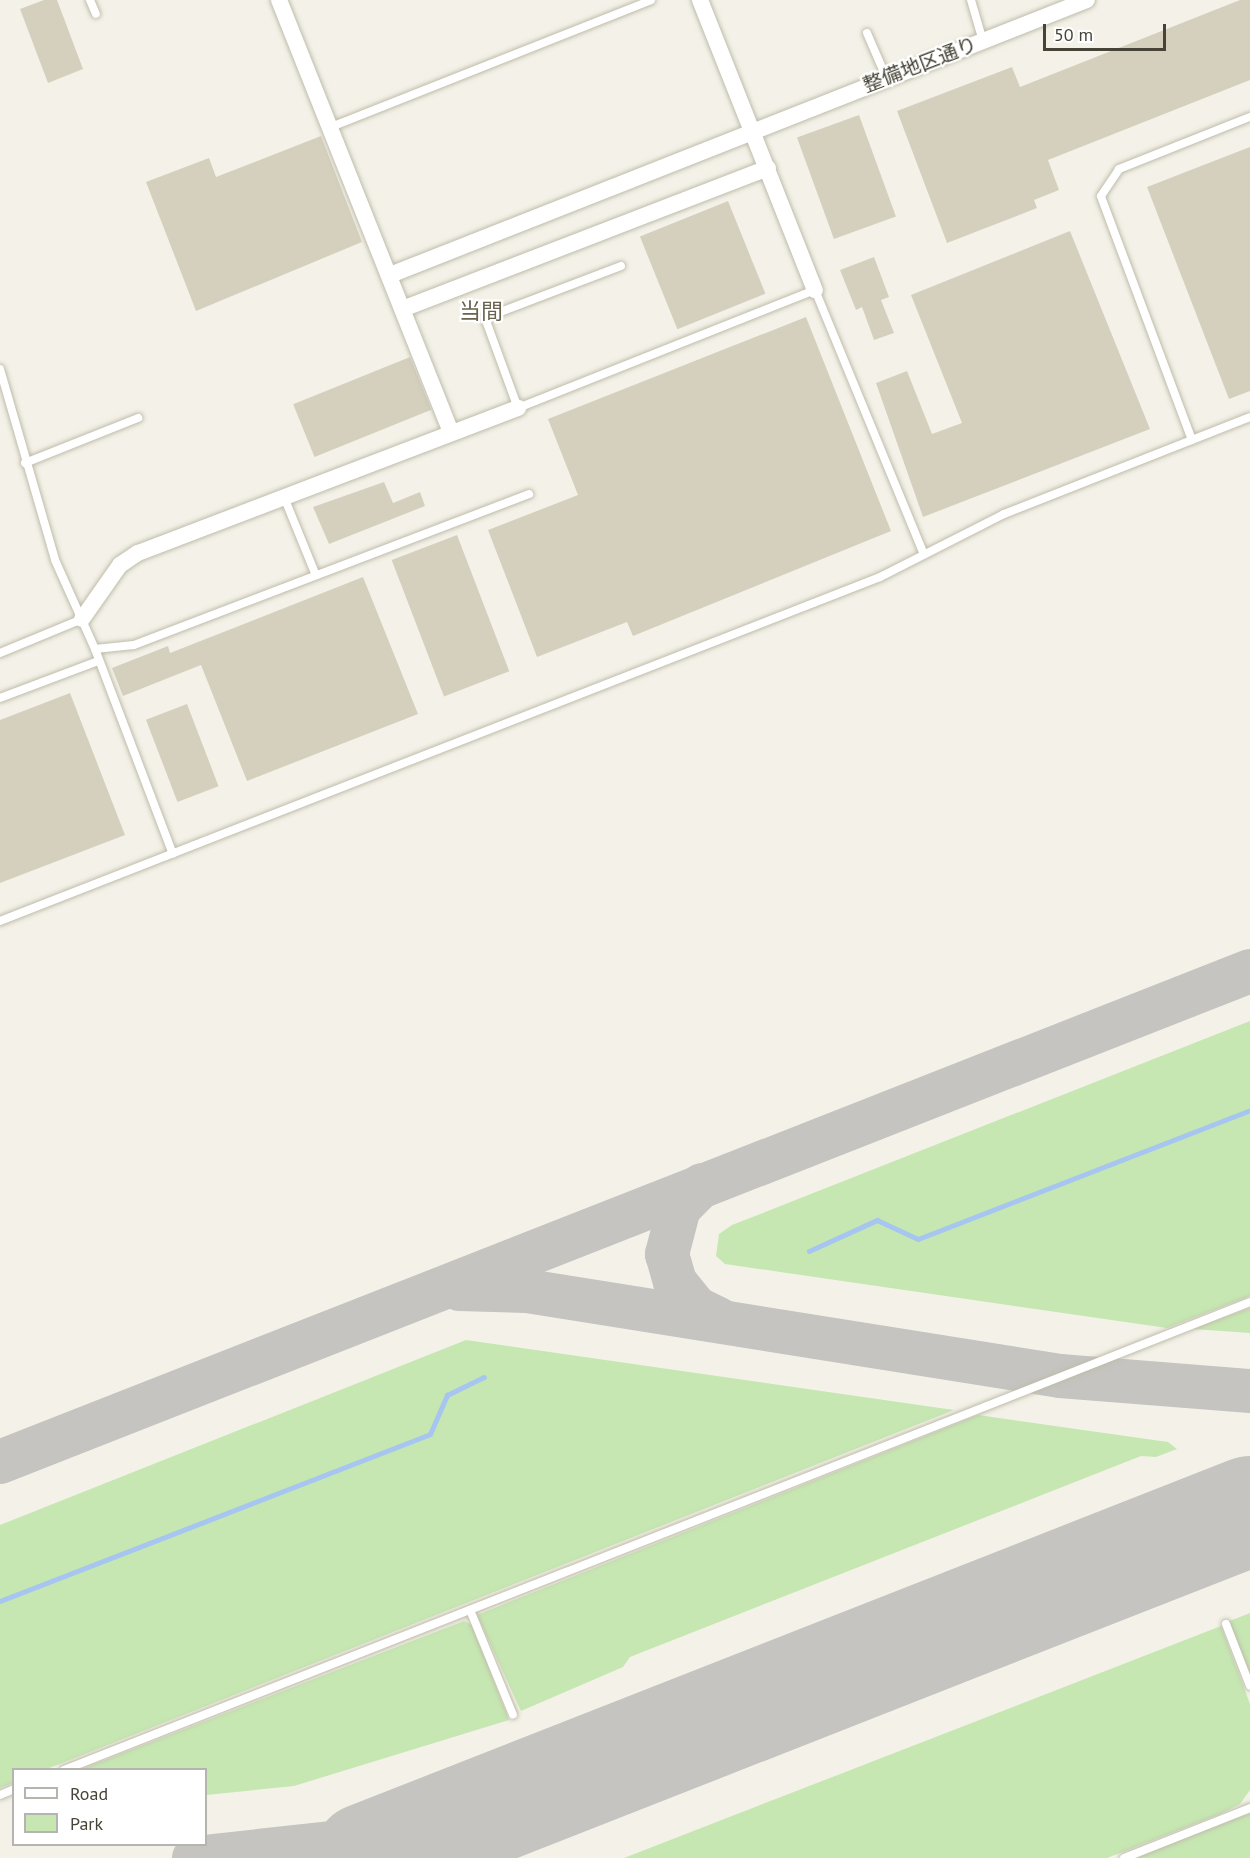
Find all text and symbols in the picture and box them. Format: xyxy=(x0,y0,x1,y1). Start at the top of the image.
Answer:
scale bar xyxy=(1046,12,1169,50)
text: 50 m xyxy=(1054,23,1093,46)
street label: 整備地区通り xyxy=(860,32,980,98)
district label: 当間 xyxy=(459,299,503,325)
legend xyxy=(12,1768,207,1846)
text: Road xyxy=(70,1782,108,1805)
text: Park xyxy=(70,1812,103,1835)

